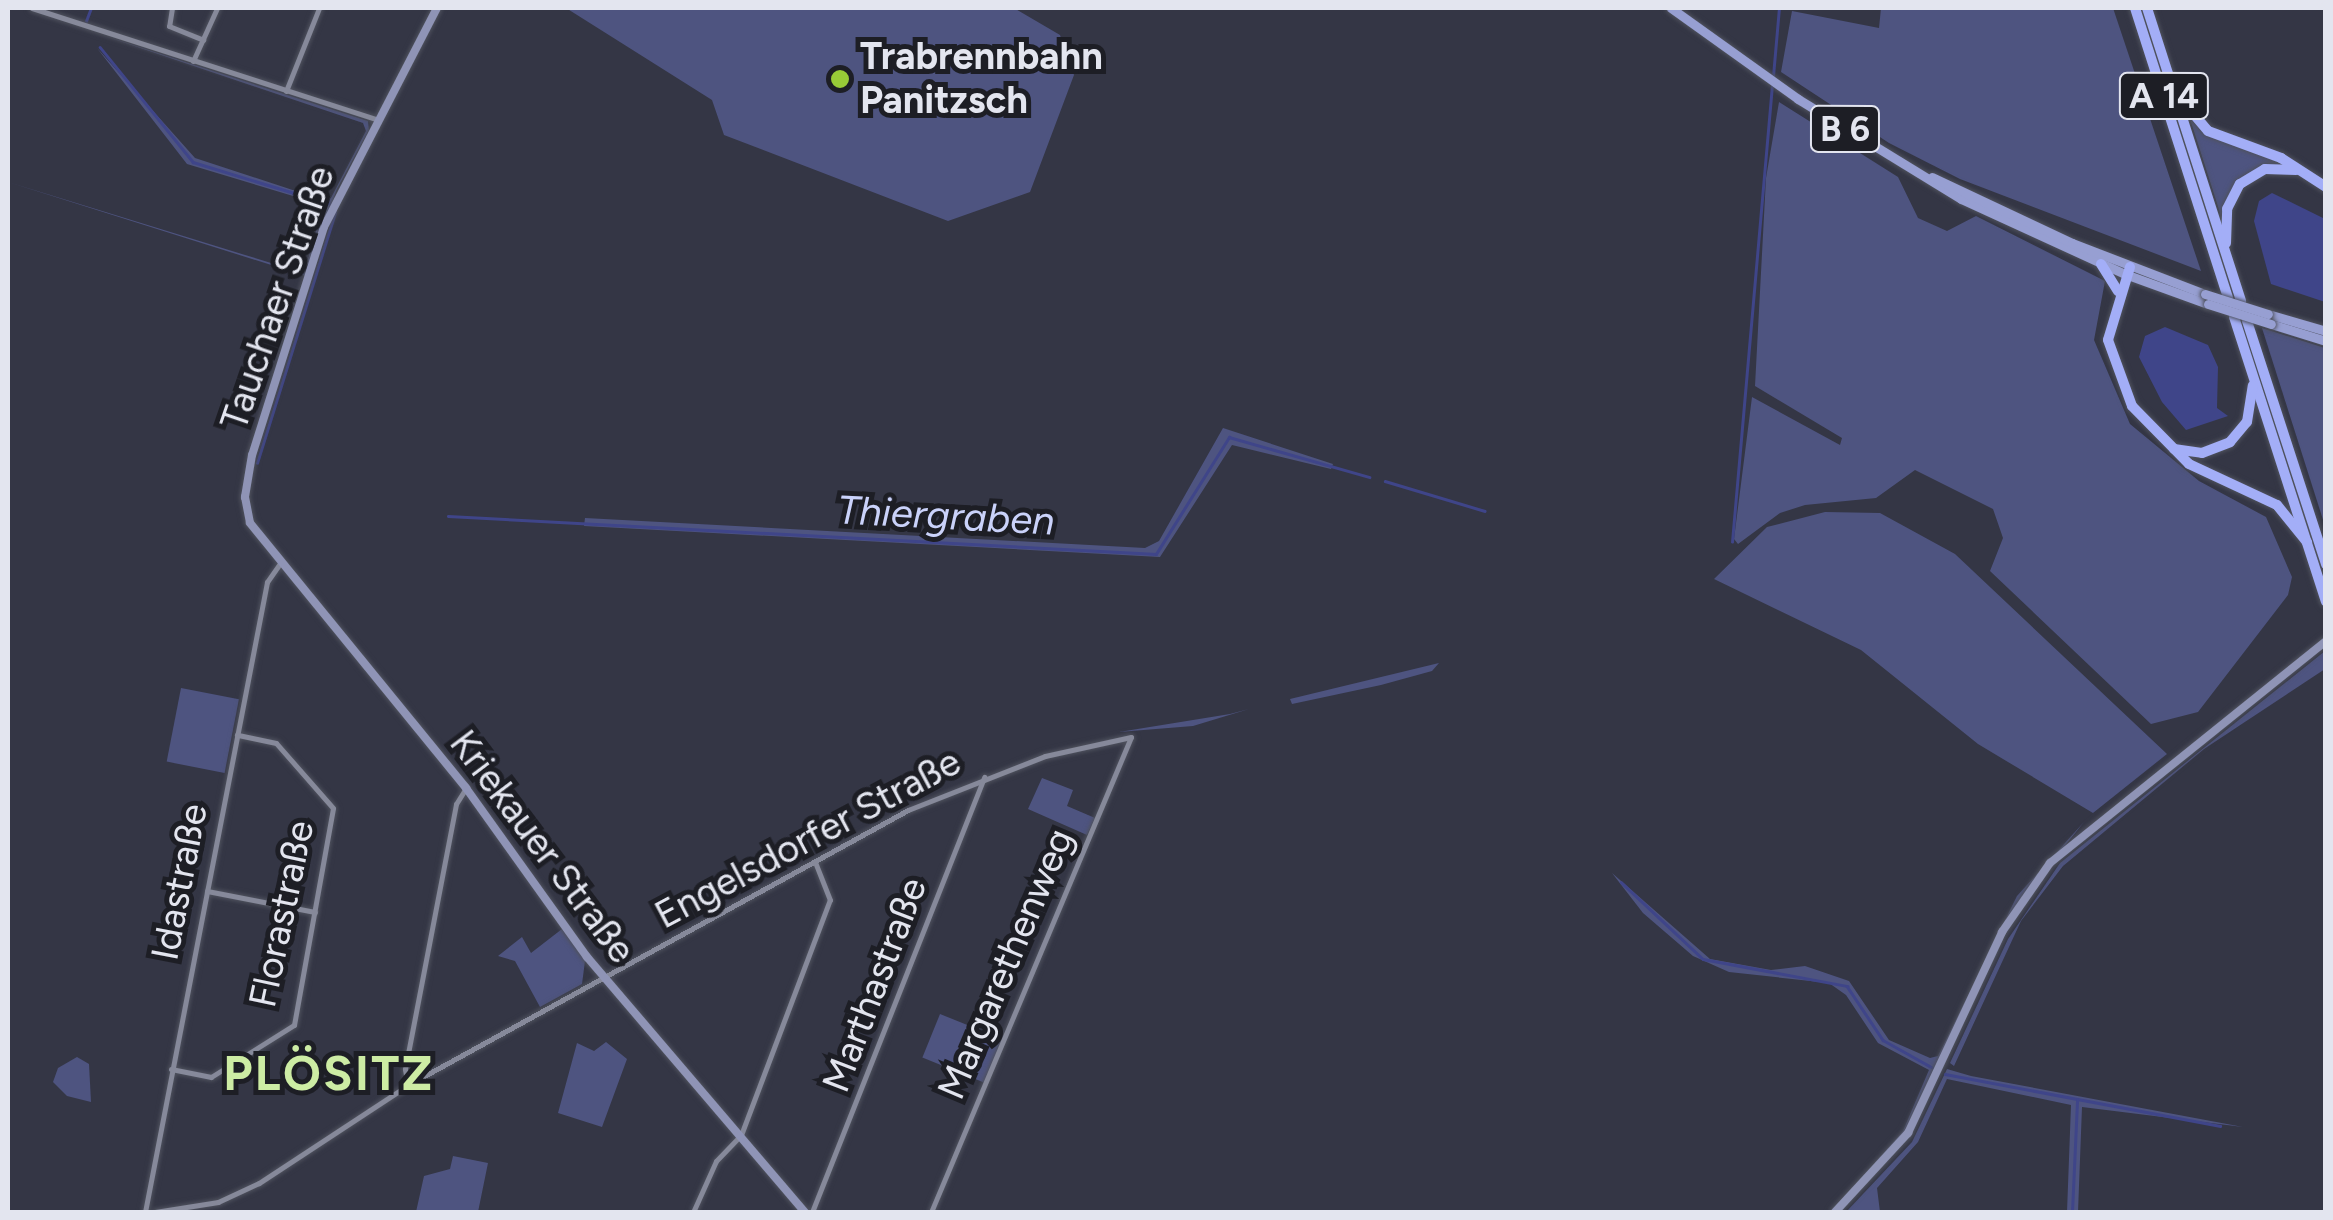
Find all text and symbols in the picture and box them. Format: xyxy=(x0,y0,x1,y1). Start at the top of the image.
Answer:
place label: Trabrennbahn Panitzsch xyxy=(860,34,1103,123)
road number: A 14 xyxy=(2116,66,2212,126)
marker: Trabrennbahn Panitzsch xyxy=(829,68,851,90)
road number: B 6 xyxy=(1808,99,1882,159)
street label: Tauchaer Straße xyxy=(212,160,344,436)
water label: Thiergraben xyxy=(836,485,1056,545)
street label: Kriekauer Straße xyxy=(440,722,644,972)
street label: Engelsdorfer Straße xyxy=(648,739,968,939)
street label: Idastraße xyxy=(143,800,217,964)
street label: Florastraße xyxy=(240,816,324,1012)
street label: Margarethenweg xyxy=(928,822,1084,1106)
street label: Marthastraße xyxy=(813,871,937,1099)
district label: PLÖSITZ xyxy=(223,1045,435,1103)

